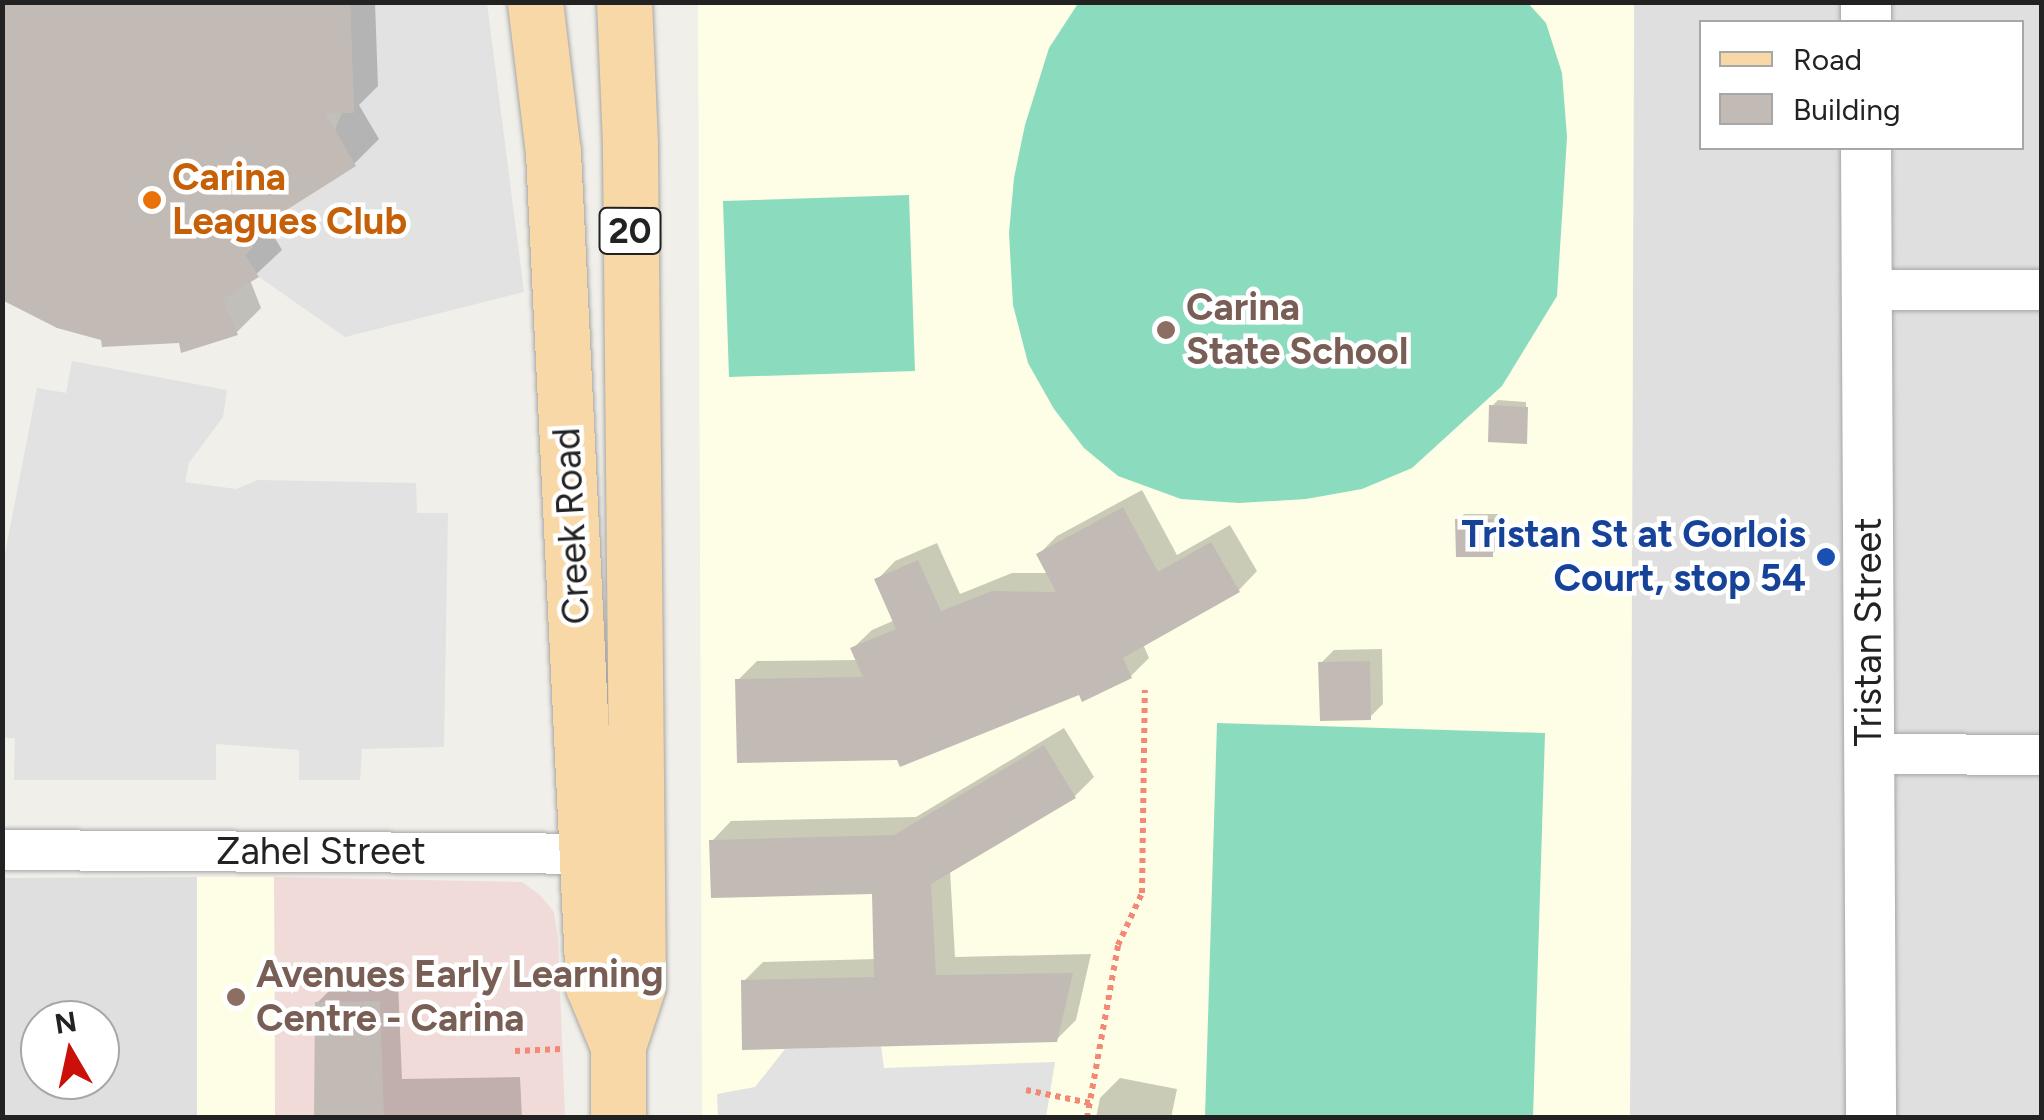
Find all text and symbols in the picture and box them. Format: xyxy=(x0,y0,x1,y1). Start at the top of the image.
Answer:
legend xyxy=(1699,20,2024,150)
text: Road xyxy=(1793,41,1862,78)
text: Building xyxy=(1793,91,1901,128)
place label: Carina Leagues Club xyxy=(172,155,407,244)
marker: Carina Leagues Club xyxy=(141,189,163,211)
road number: 20 xyxy=(598,201,662,261)
place label: Carina State School xyxy=(1186,285,1408,374)
marker: Carina State School xyxy=(1155,319,1177,341)
street label: Creek Road xyxy=(544,426,600,626)
place label: Tristan St at Gorlois Court, stop 54 xyxy=(1462,512,1806,602)
street label: Tristan Street xyxy=(1846,517,1892,747)
marker: Tristan St at Gorlois Court, stop 54 xyxy=(1815,546,1837,568)
street label: Zahel Street xyxy=(216,829,426,875)
place label: Avenues Early Learning Centre - Carina xyxy=(256,952,663,1042)
marker: Avenues Early Learning Centre - Carina xyxy=(225,986,247,1008)
north arrow xyxy=(20,1000,120,1100)
text: N xyxy=(52,1004,79,1041)

